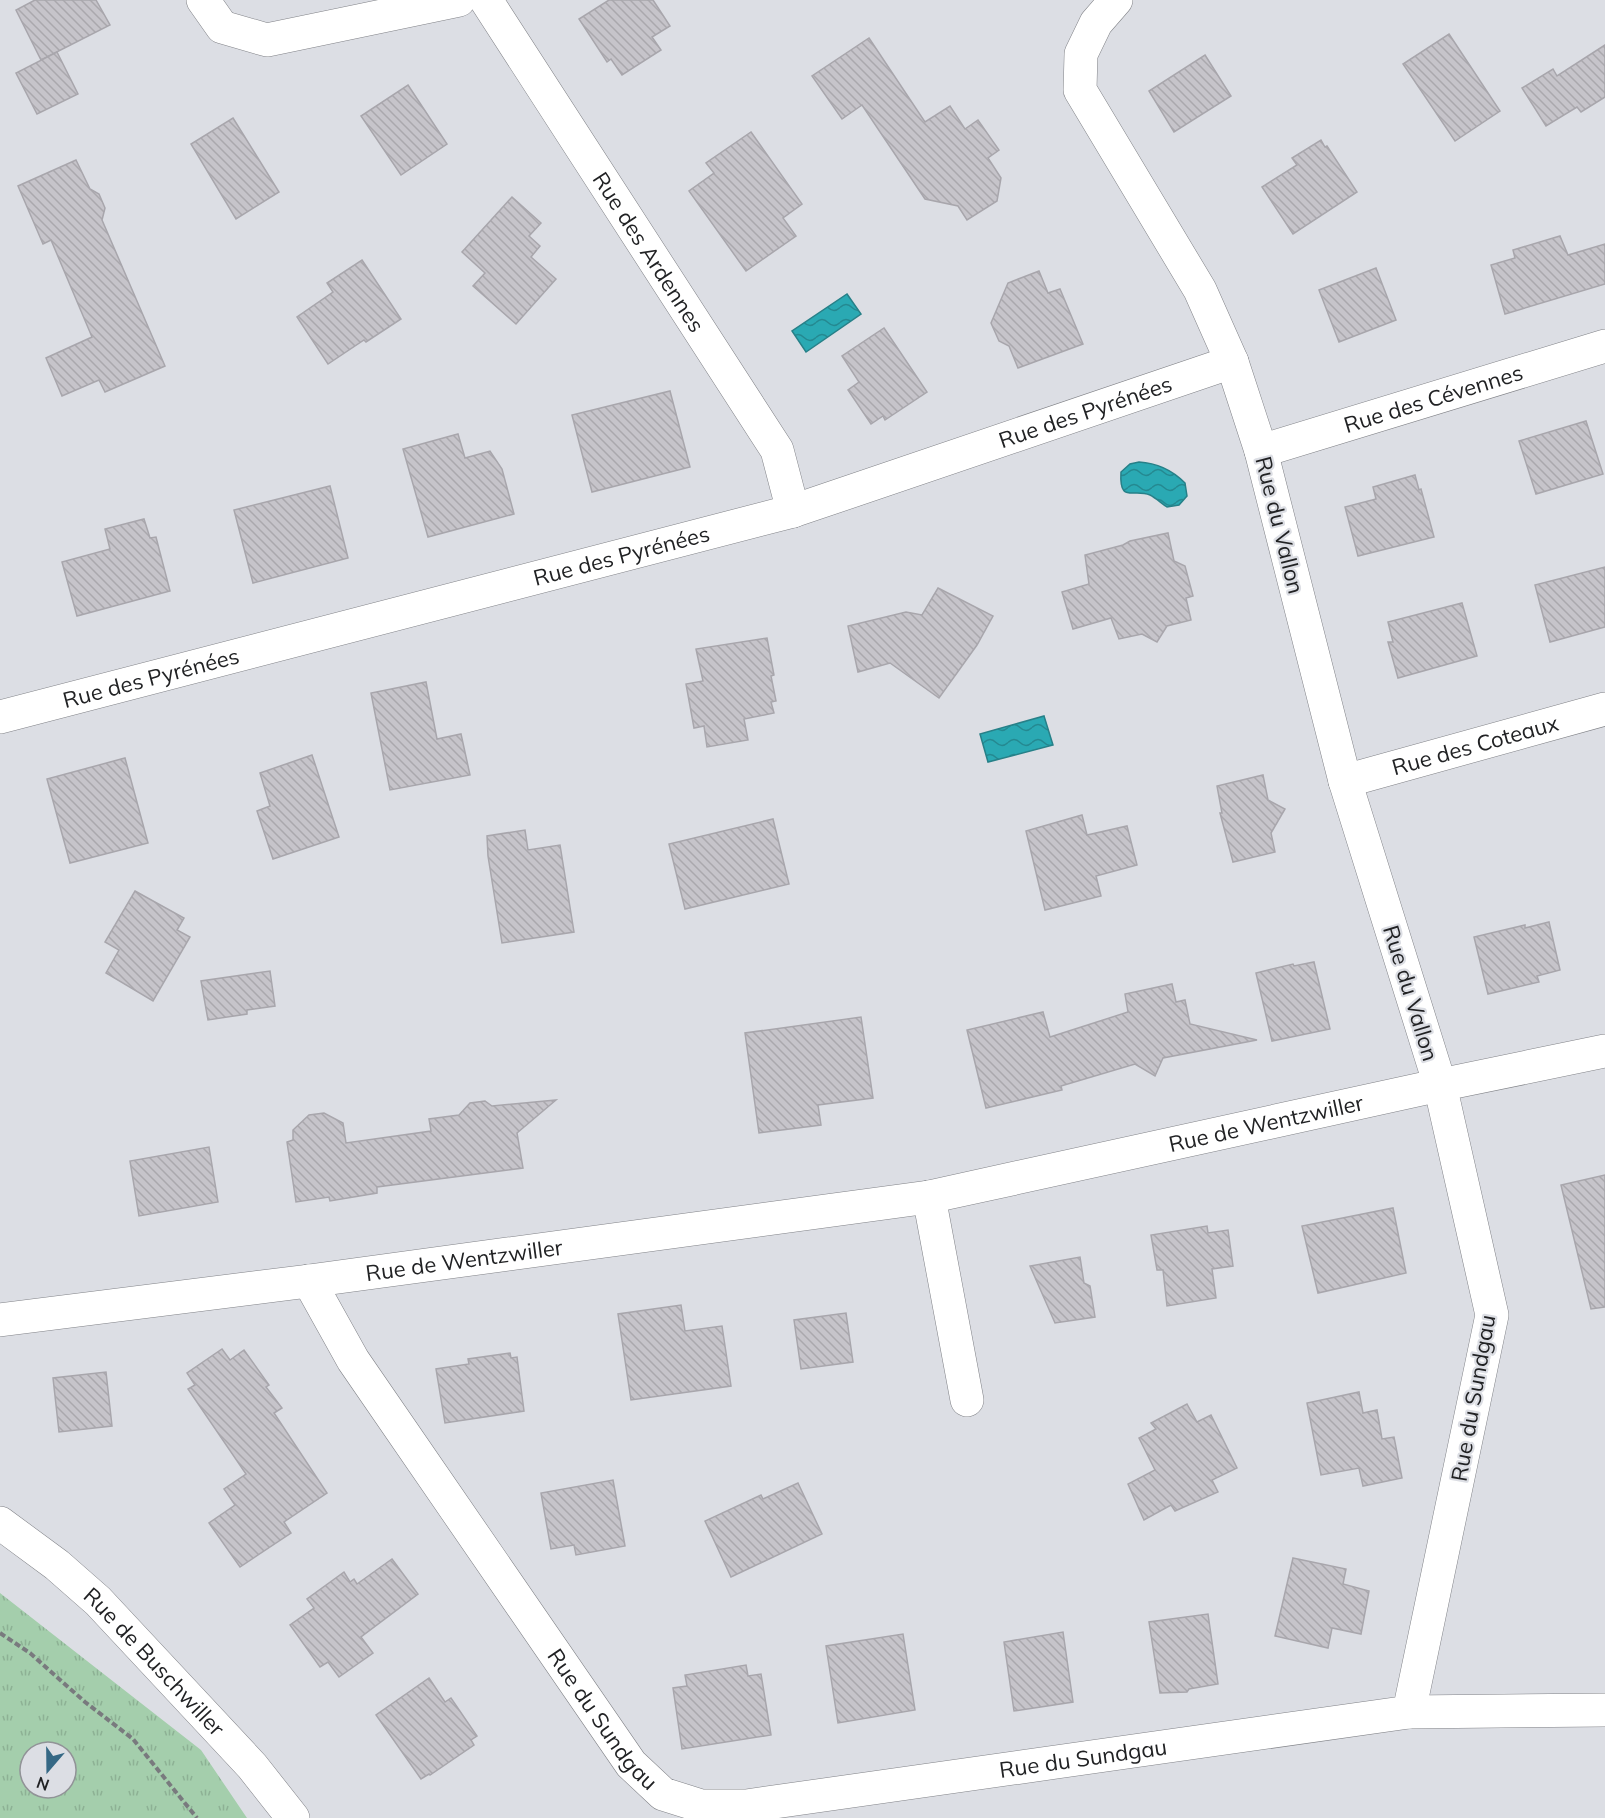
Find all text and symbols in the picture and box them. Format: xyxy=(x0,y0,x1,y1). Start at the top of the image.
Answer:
street label: Rue des Ardennes xyxy=(587,166,711,337)
street label: Rue des Cévennes xyxy=(1340,358,1526,439)
street label: Rue des Pyrénées xyxy=(995,369,1176,454)
street label: Rue du Vallon xyxy=(1249,453,1311,597)
street label: Rue des Pyrénées xyxy=(530,519,713,592)
street label: Rue des Pyrénées xyxy=(60,641,242,714)
street label: Rue des Coteaux xyxy=(1389,709,1562,781)
street label: Rue du Vallon xyxy=(1377,922,1445,1064)
street label: Rue de Wentzwiller xyxy=(1166,1088,1366,1158)
street label: Rue de Wentzwiller xyxy=(364,1233,564,1287)
street label: Rue du Sundgau xyxy=(1445,1312,1501,1484)
street label: Rue de Buschwiller xyxy=(78,1581,231,1742)
street label: Rue du Sundgau xyxy=(542,1643,664,1796)
street label: Rue du Sundgau xyxy=(997,1732,1169,1784)
north arrow xyxy=(18,1740,78,1800)
text: N xyxy=(34,1773,52,1796)

